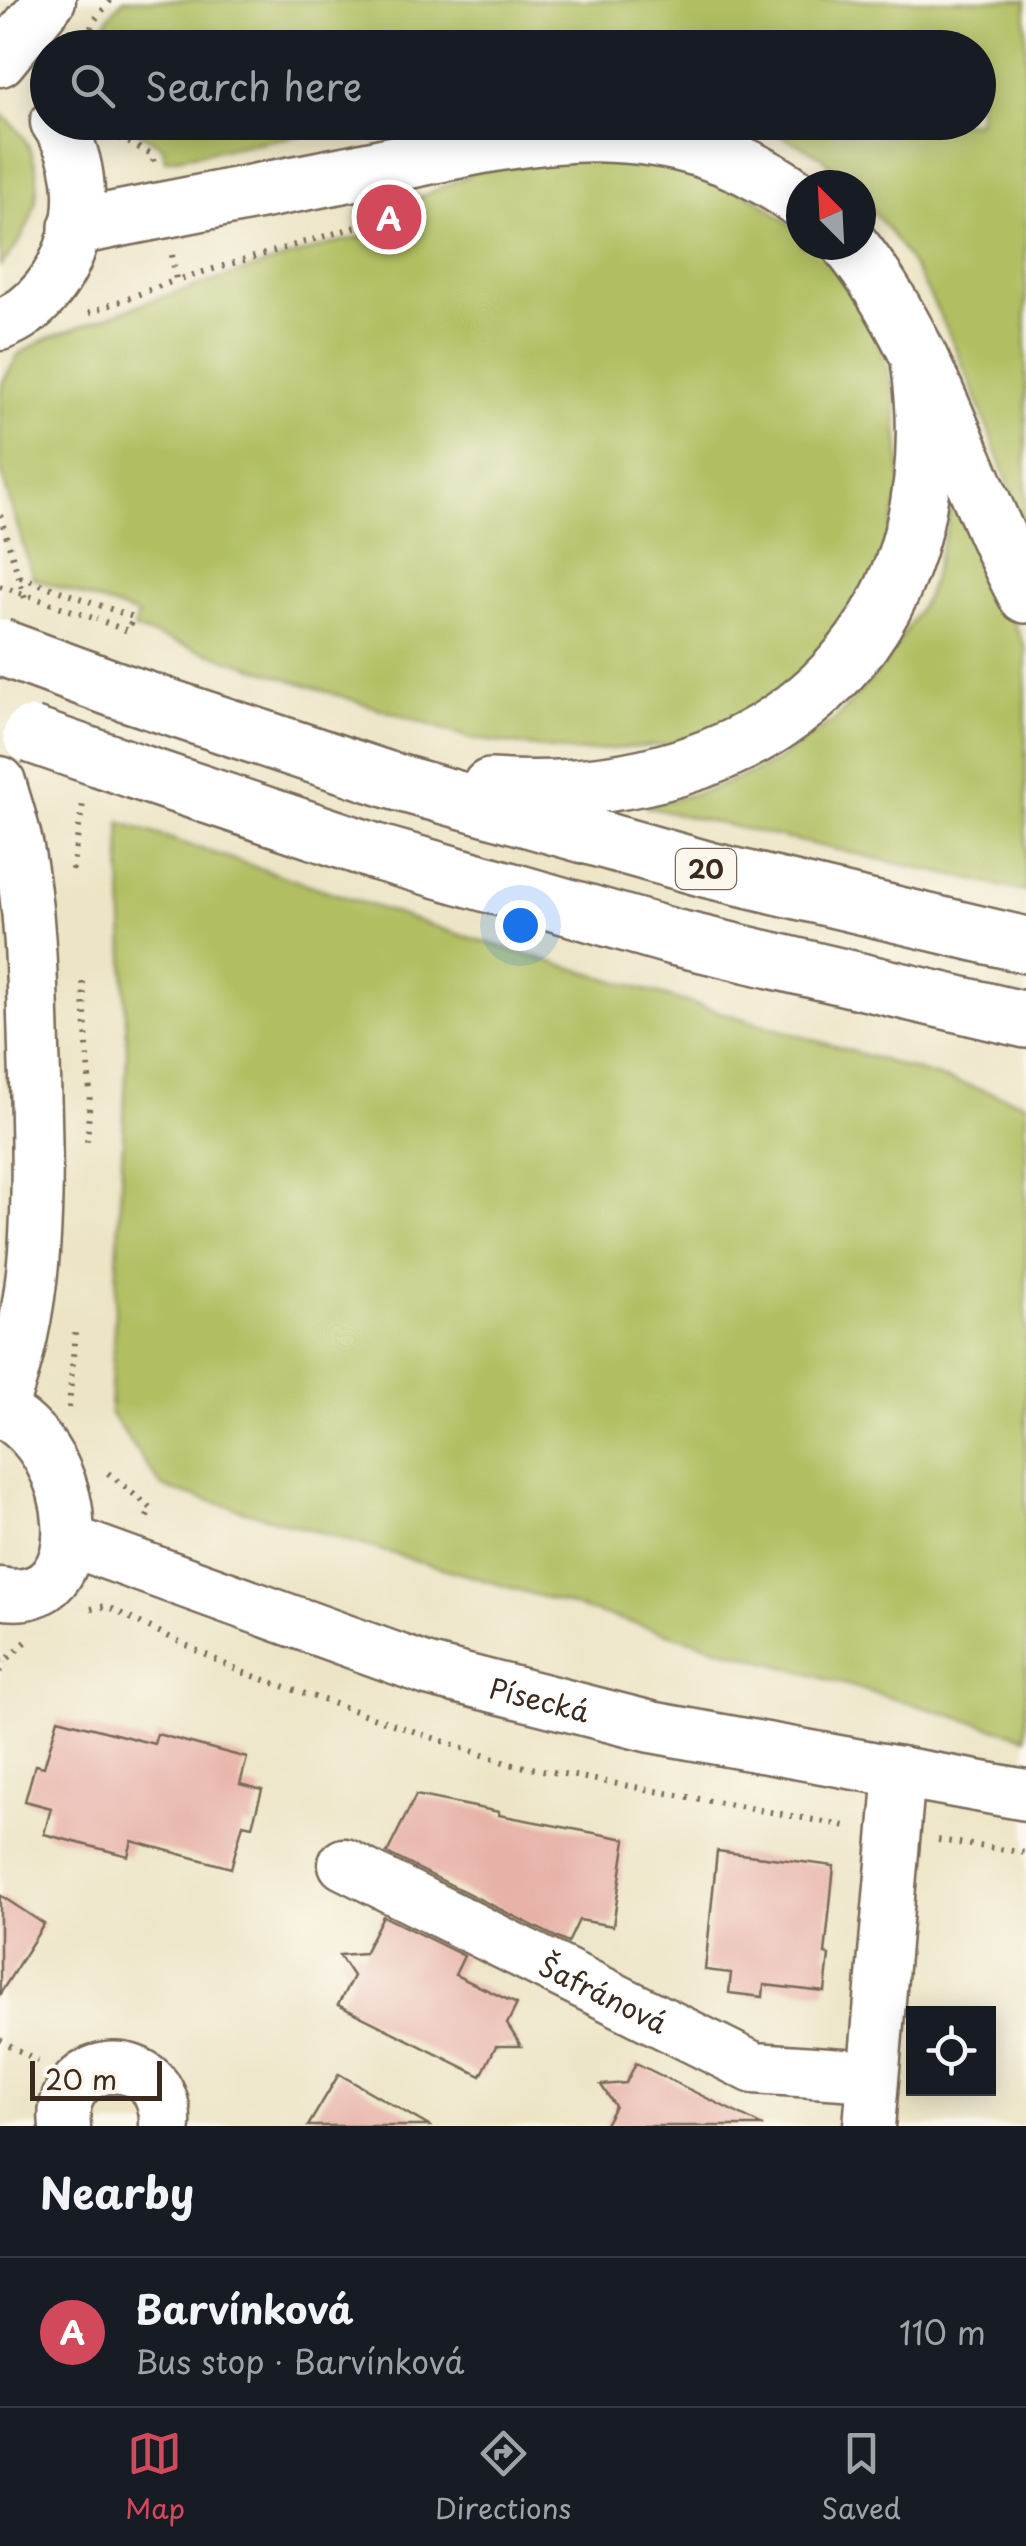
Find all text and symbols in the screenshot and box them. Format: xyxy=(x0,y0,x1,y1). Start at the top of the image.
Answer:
search box xyxy=(30,30,996,140)
text: Search here xyxy=(145,57,362,114)
icon: search xyxy=(65,58,120,113)
north arrow xyxy=(786,170,876,260)
pin: A xyxy=(356,180,422,254)
road number: 20 xyxy=(676,849,736,889)
your location xyxy=(495,900,546,951)
street label: Písecká xyxy=(485,1665,595,1732)
street label: Šafránová xyxy=(532,1943,676,2044)
map controls xyxy=(906,2006,996,2096)
button: locate xyxy=(906,2006,996,2096)
scale bar xyxy=(30,2056,162,2100)
text: 20 m xyxy=(45,2057,117,2100)
text: Nearby xyxy=(40,2160,194,2223)
text: Barvínková xyxy=(135,2280,354,2337)
text: A xyxy=(60,2308,85,2356)
text: 110 m xyxy=(899,2308,986,2356)
text: Bus stop · Barvínková xyxy=(135,2337,464,2385)
tab: Map xyxy=(125,2426,185,2529)
tab: Directions xyxy=(435,2426,571,2529)
tab: Saved xyxy=(821,2426,901,2529)

